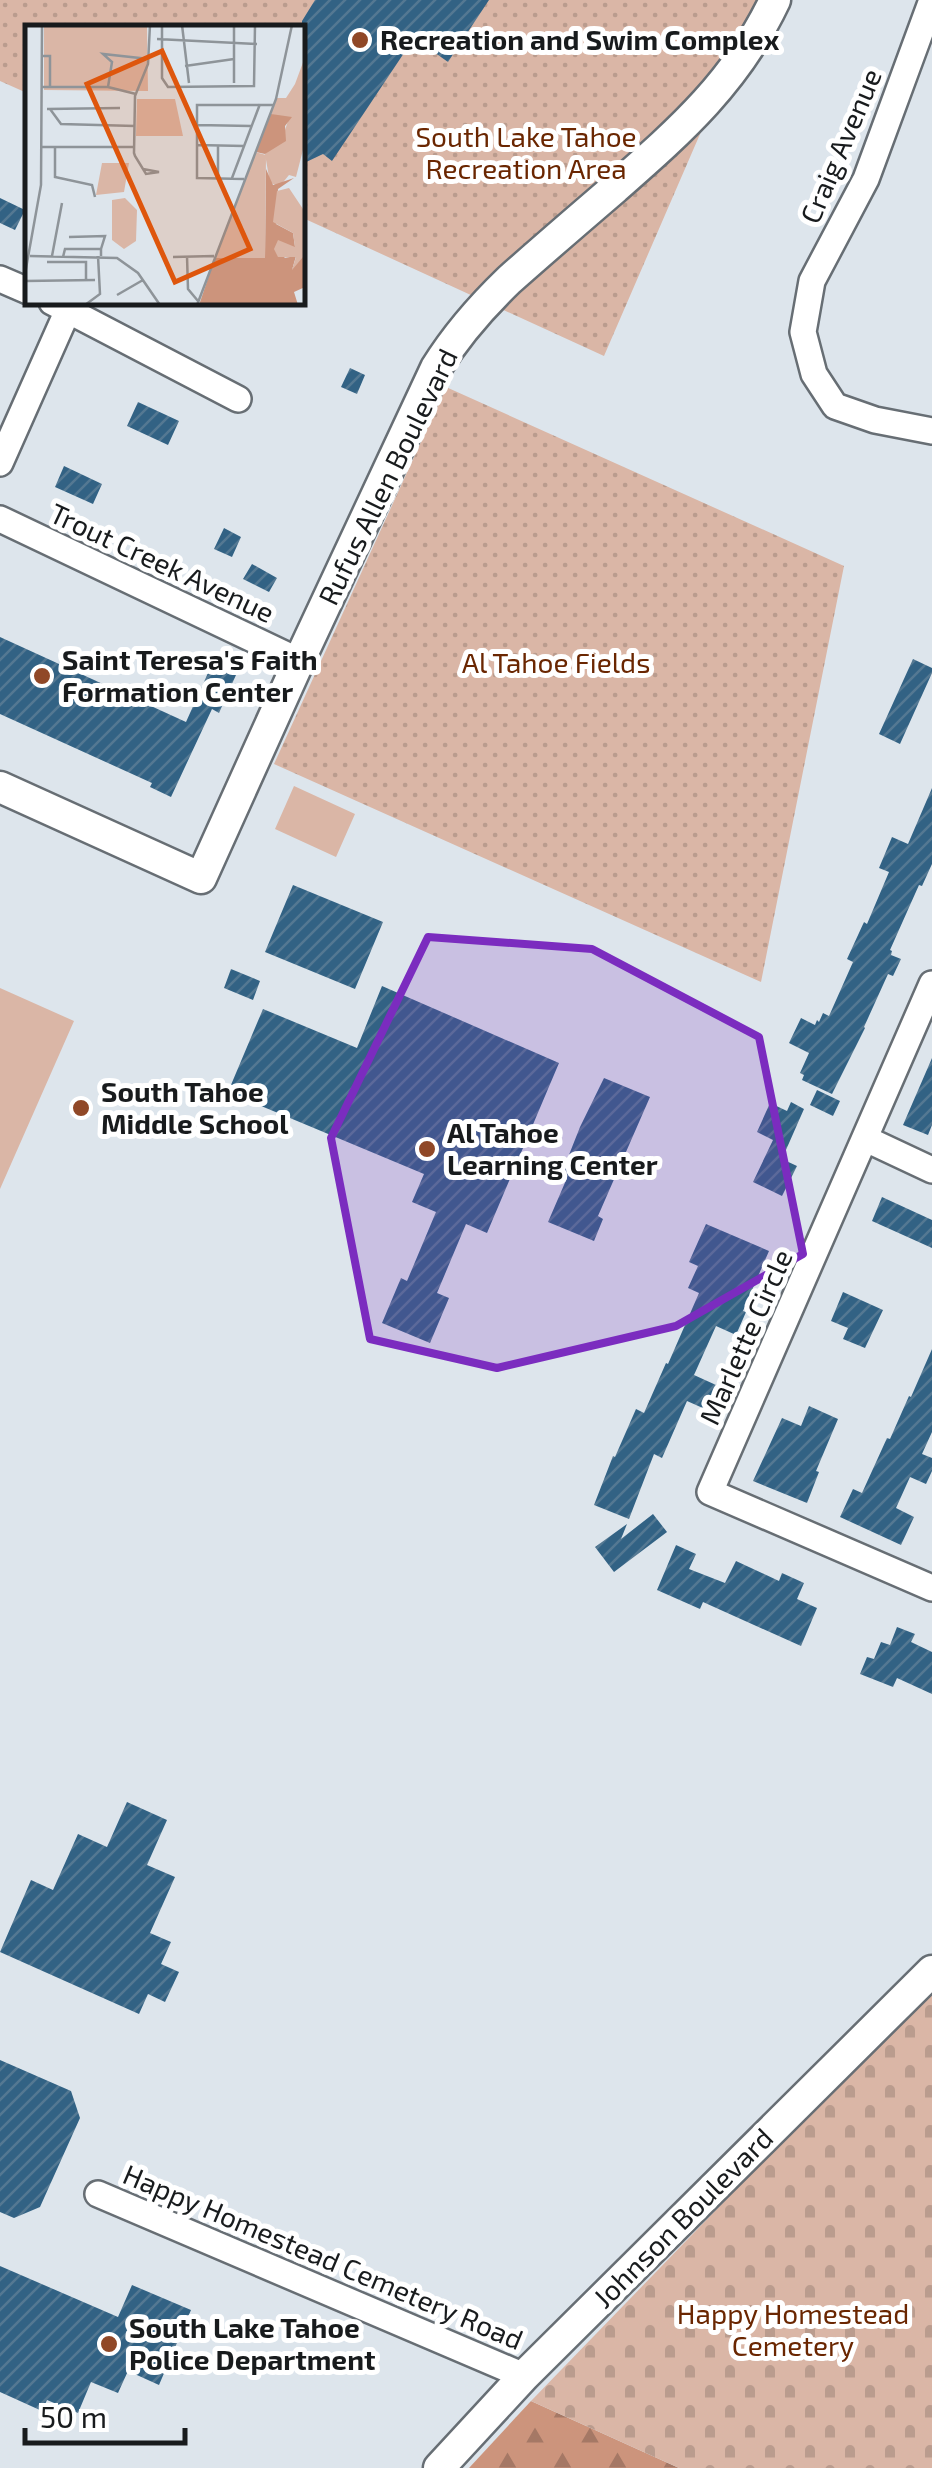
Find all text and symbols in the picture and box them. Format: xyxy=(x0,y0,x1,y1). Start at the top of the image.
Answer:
place label: Recreation and Swim Complex xyxy=(380,22,780,56)
inset map xyxy=(25,25,305,305)
marker: Recreation and Swim Complex xyxy=(349,29,371,51)
street label: Craig Avenue xyxy=(792,63,888,228)
park label: South Lake Tahoe Recreation Area xyxy=(415,119,637,185)
street label: Rufus Allen Boulevard xyxy=(310,343,464,610)
street label: Trout Creek Avenue xyxy=(45,495,280,629)
place label: Saint Teresa's Faith Formation Center xyxy=(62,642,318,708)
park label: Al Tahoe Fields xyxy=(462,645,650,679)
marker: Saint Teresa's Faith Formation Center xyxy=(31,665,53,687)
place label: South Tahoe Middle School xyxy=(101,1074,289,1140)
marker: South Tahoe Middle School xyxy=(70,1097,92,1119)
place label: Al Tahoe Learning Center xyxy=(447,1115,658,1181)
marker: Al Tahoe Learning Center xyxy=(416,1138,438,1160)
street label: Marlette Circle xyxy=(691,1244,799,1429)
street label: Johnson Boulevard xyxy=(585,2120,779,2314)
street label: Happy Homestead Cemetery Road xyxy=(118,2156,528,2356)
park label: Happy Homestead Cemetery xyxy=(677,2296,909,2362)
place label: South Lake Tahoe Police Department xyxy=(129,2310,375,2376)
marker: South Lake Tahoe Police Department xyxy=(98,2333,120,2355)
scale bar xyxy=(25,2383,185,2445)
text: 50 m xyxy=(40,2398,107,2434)

